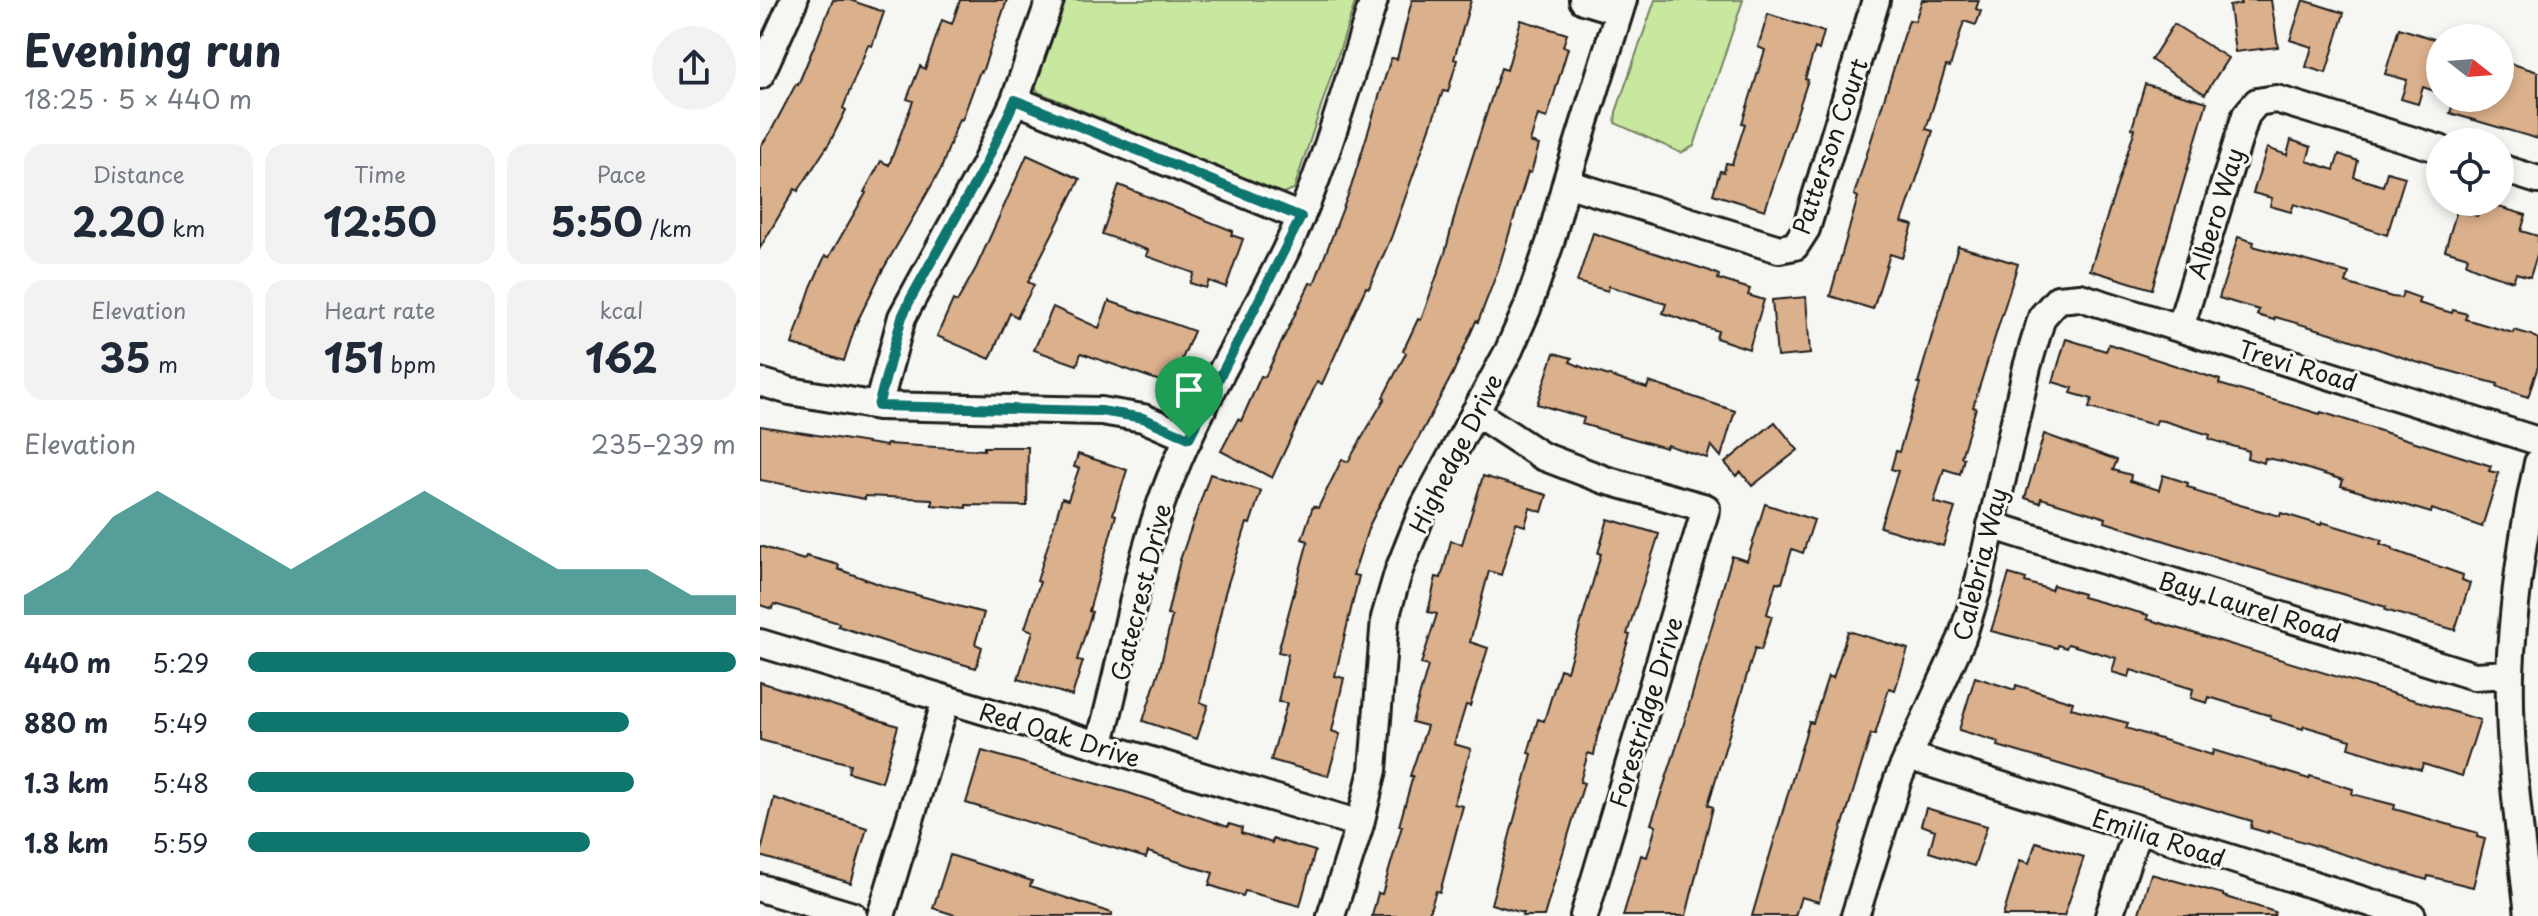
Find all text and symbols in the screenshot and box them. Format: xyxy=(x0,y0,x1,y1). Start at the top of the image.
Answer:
text: Evening run xyxy=(24,16,282,82)
north arrow xyxy=(2426,24,2514,112)
map controls xyxy=(2426,24,2514,216)
button: share xyxy=(652,26,736,110)
street label: Patterson Court xyxy=(1782,53,1876,239)
text: 18:25 · 5 × 440 m xyxy=(24,79,252,118)
button: locate xyxy=(2426,128,2514,216)
street label: Albero Way xyxy=(2178,143,2252,283)
text: Distance xyxy=(93,157,185,190)
text: Time xyxy=(354,157,406,190)
text: Pace xyxy=(596,157,646,190)
text: 2.20 xyxy=(72,190,165,251)
text: 12:50 xyxy=(323,190,437,251)
text: 5:50 xyxy=(551,190,643,251)
text: km xyxy=(165,211,205,244)
text: /km xyxy=(643,211,692,244)
text: Elevation xyxy=(91,293,186,326)
text: Heart rate xyxy=(324,293,436,326)
text: kcal xyxy=(599,293,643,326)
text: 35 xyxy=(99,326,151,387)
text: 151 xyxy=(324,326,383,387)
text: 162 xyxy=(585,326,658,387)
street label: Trevi Road xyxy=(2234,330,2362,400)
text: m xyxy=(151,347,178,380)
text: bpm xyxy=(383,347,436,380)
pin xyxy=(1155,356,1223,438)
street label: Highedge Drive xyxy=(1399,367,1511,539)
icon: arrive xyxy=(1167,368,1211,412)
text: Elevation xyxy=(24,424,136,463)
text: 235–239 m xyxy=(591,424,736,463)
street label: Calebria Way xyxy=(1943,484,2015,644)
street label: Gatecrest Drive xyxy=(1101,500,1179,684)
street label: Bay Laurel Road xyxy=(2154,561,2346,651)
street label: Forestridge Drive xyxy=(1599,612,1691,812)
text: 440 m xyxy=(24,643,111,682)
text: 5:29 xyxy=(152,643,209,682)
street label: Red Oak Drive xyxy=(975,692,1145,776)
text: 880 m xyxy=(24,703,108,742)
text: 5:49 xyxy=(152,703,208,742)
text: 1.3 km xyxy=(24,763,109,802)
text: 5:48 xyxy=(152,763,209,802)
street label: Emilia Road xyxy=(2088,799,2230,875)
text: 1.8 km xyxy=(24,823,109,862)
text: 5:59 xyxy=(152,823,209,862)

